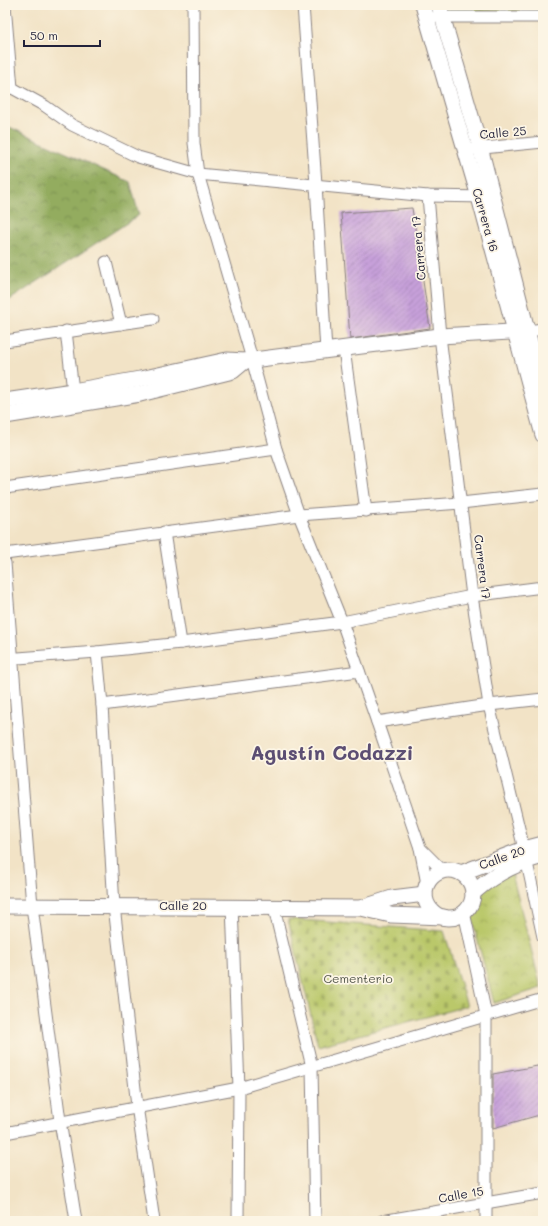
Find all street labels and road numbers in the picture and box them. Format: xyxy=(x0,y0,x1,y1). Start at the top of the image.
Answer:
street label: Calle 25 xyxy=(479,122,527,142)
street label: Carrera 16 xyxy=(469,186,503,253)
street label: Carrera 17 xyxy=(407,215,429,281)
street label: Carrera 17 xyxy=(471,534,495,600)
street label: Calle 20 xyxy=(477,841,527,873)
street label: Calle 20 xyxy=(159,897,207,913)
street label: Calle 15 xyxy=(437,1182,485,1206)

